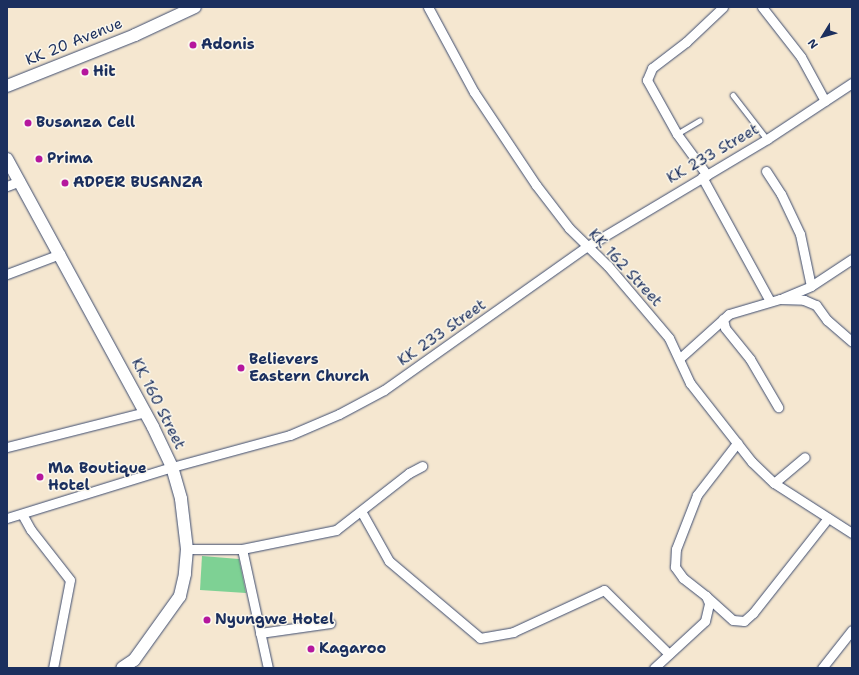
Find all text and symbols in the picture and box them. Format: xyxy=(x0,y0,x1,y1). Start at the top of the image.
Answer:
street label: KK 20 Avenue xyxy=(23,14,125,70)
north arrow xyxy=(803,16,843,56)
place label: Adonis xyxy=(201,36,255,54)
text: N xyxy=(804,36,822,52)
marker: Adonis xyxy=(188,40,198,50)
place label: Hit xyxy=(93,63,116,81)
marker: Hit xyxy=(80,67,90,77)
place label: Busanza Cell xyxy=(36,114,135,132)
marker: Busanza Cell xyxy=(23,118,33,128)
street label: KK 233 Street xyxy=(664,120,762,188)
place label: Prima xyxy=(47,150,93,168)
marker: Prima xyxy=(34,154,44,164)
place label: ADPER BUSANZA xyxy=(73,174,203,192)
marker: ADPER BUSANZA xyxy=(60,178,70,188)
street label: KK 162 Street xyxy=(585,226,665,310)
street label: KK 233 Street xyxy=(395,296,489,370)
place label: Believers Eastern Church xyxy=(249,350,369,385)
street label: KK 160 Street xyxy=(127,355,189,453)
marker: Believers Eastern Church xyxy=(236,363,246,373)
place label: Ma Boutique Hotel xyxy=(48,459,147,494)
marker: Ma Boutique Hotel xyxy=(35,472,45,482)
place label: Nyungwe Hotel xyxy=(215,611,334,629)
marker: Nyungwe Hotel xyxy=(202,615,212,625)
place label: Kagaroo xyxy=(319,640,386,658)
marker: Kagaroo xyxy=(306,644,316,654)

